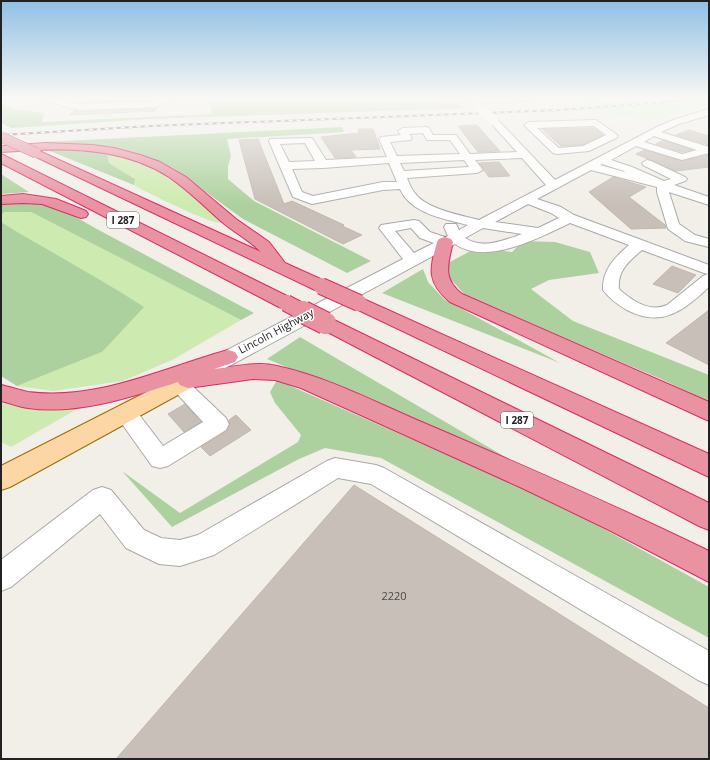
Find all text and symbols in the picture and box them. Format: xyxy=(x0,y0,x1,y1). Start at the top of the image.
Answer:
road number: I 287 xyxy=(107,212,139,228)
street label: Lincoln Highway xyxy=(235,304,316,357)
road number: I 287 xyxy=(501,412,533,428)
house number: 2220 xyxy=(381,588,407,603)

